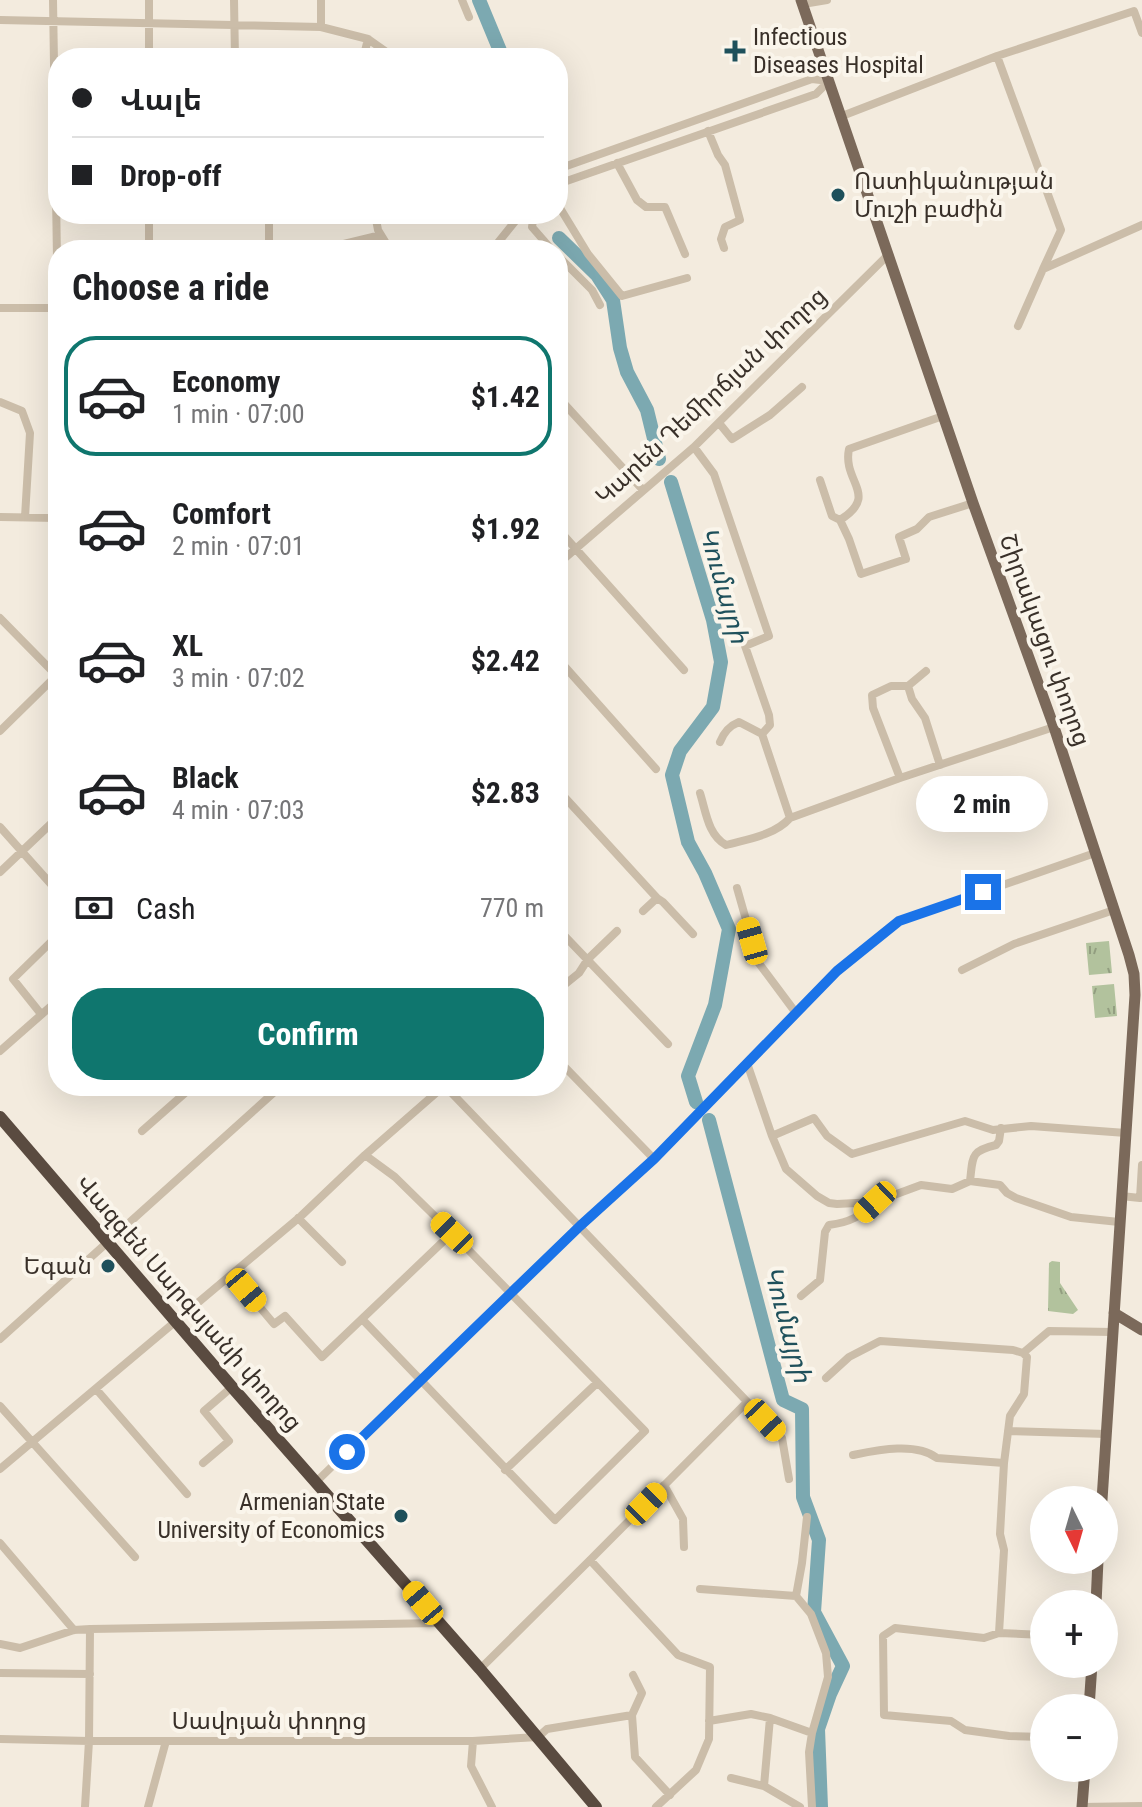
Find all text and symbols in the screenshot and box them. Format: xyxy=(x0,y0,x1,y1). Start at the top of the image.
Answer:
place label: Infectious Diseases Hospital xyxy=(753,23,924,79)
marker: Infectious Diseases Hospital xyxy=(724,40,746,62)
text: Վալե xyxy=(120,82,202,117)
text: Drop-off xyxy=(120,158,222,193)
place label: Ոստիկանության Մուշի բաժին xyxy=(854,167,1054,223)
marker: Ոստիկանության Մուշի բաժին xyxy=(829,186,847,204)
text: Choose a ride xyxy=(72,267,269,309)
street label: Կարեն Դեմիրճյան փողոց xyxy=(590,282,832,510)
icon: car xyxy=(76,360,148,432)
text: Economy xyxy=(172,364,280,399)
text: $1.42 xyxy=(471,379,540,414)
text: 1 min · 07:00 xyxy=(172,399,305,429)
icon: car xyxy=(76,492,148,564)
text: Comfort xyxy=(172,496,271,531)
text: $1.92 xyxy=(471,511,540,546)
water label: Կումայրի xyxy=(692,523,755,647)
street label: Շիրակացու փողոց xyxy=(994,530,1096,750)
text: 2 min · 07:01 xyxy=(172,531,305,561)
icon: car xyxy=(76,624,148,696)
text: XL xyxy=(172,628,203,663)
text: $2.42 xyxy=(471,643,540,678)
text: 3 min · 07:02 xyxy=(172,663,305,693)
icon: car xyxy=(76,756,148,828)
text: Black xyxy=(172,760,239,795)
text: $2.83 xyxy=(471,775,540,810)
callout: 2 min xyxy=(917,776,1049,832)
text: 2 min xyxy=(953,789,1011,819)
text: 4 min · 07:03 xyxy=(172,795,305,825)
route end xyxy=(965,874,1001,910)
icon: cash xyxy=(72,886,116,930)
text: Cash xyxy=(136,891,196,926)
text: 770 m xyxy=(480,893,544,923)
car xyxy=(734,915,770,967)
button: Confirm xyxy=(72,988,544,1080)
street label: Վազգեն Սարգսյանի փողոց xyxy=(70,1169,308,1437)
car xyxy=(849,1177,901,1227)
car xyxy=(426,1208,478,1258)
place label: Եգան xyxy=(24,1252,92,1280)
marker: Եգան xyxy=(99,1257,117,1275)
water label: Կումայրի xyxy=(757,1262,818,1386)
car xyxy=(221,1264,271,1316)
car xyxy=(740,1394,790,1446)
route start xyxy=(329,1434,365,1470)
car xyxy=(621,1478,671,1530)
north arrow xyxy=(1030,1486,1118,1574)
map controls xyxy=(1030,1486,1118,1782)
place label: Armenian State University of Economics xyxy=(157,1488,385,1544)
marker: Armenian State University of Economics xyxy=(392,1507,410,1525)
car xyxy=(398,1577,448,1629)
button: + xyxy=(1030,1590,1118,1678)
button: − xyxy=(1030,1694,1118,1782)
street label: Սավոյան փողոց xyxy=(171,1707,367,1735)

